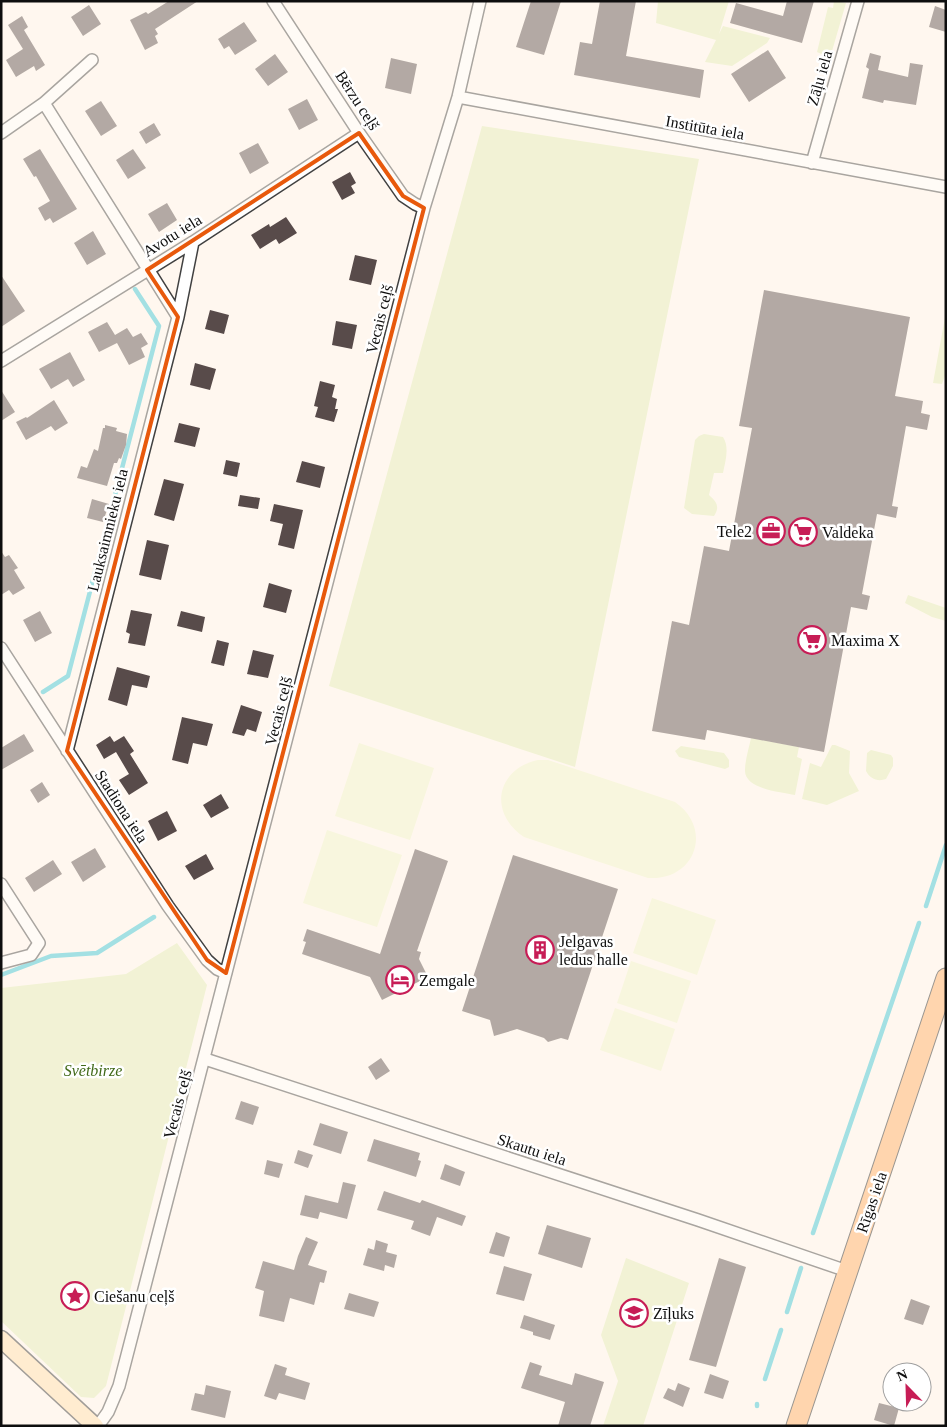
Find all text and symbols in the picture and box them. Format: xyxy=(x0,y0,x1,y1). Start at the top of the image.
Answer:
street label: Zāļu iela xyxy=(804,49,836,108)
street label: Bērzu ceļš xyxy=(331,68,383,134)
street label: Institūta iela xyxy=(664,112,746,143)
street label: Avotu iela xyxy=(140,211,205,260)
street label: Vecais ceļš xyxy=(363,283,397,356)
street label: Lauksaimnieku iela xyxy=(84,467,131,593)
office icon: Tele2 xyxy=(756,516,786,546)
supermarket icon: Valdeka xyxy=(788,517,818,547)
place label: Tele2 xyxy=(717,523,752,540)
place label: Valdeka xyxy=(822,524,874,541)
supermarket icon: Maxima X xyxy=(797,625,827,655)
place label: Maxima X xyxy=(831,632,900,649)
street label: Vecais ceļš xyxy=(262,675,296,748)
street label: Stadiona iela xyxy=(92,767,151,846)
place label: Jelgavas ledus halle xyxy=(559,933,628,968)
building icon: Jelgavas ledus halle xyxy=(525,935,555,965)
hotel icon: Zemgale xyxy=(385,965,415,995)
place label: Zemgale xyxy=(419,972,475,990)
park label: Svētbirze xyxy=(64,1062,122,1079)
street label: Vecais ceļš xyxy=(160,1068,196,1141)
street label: Skautu iela xyxy=(495,1130,568,1169)
street label: Rīgas iela xyxy=(853,1169,891,1235)
place icon: Ciešanu ceļš xyxy=(60,1281,90,1311)
place label: Ciešanu ceļš xyxy=(94,1288,174,1306)
school or university icon: Zīļuks xyxy=(619,1298,649,1328)
place label: Zīļuks xyxy=(653,1305,694,1323)
north arrow xyxy=(882,1362,932,1412)
text: N xyxy=(895,1367,910,1384)

